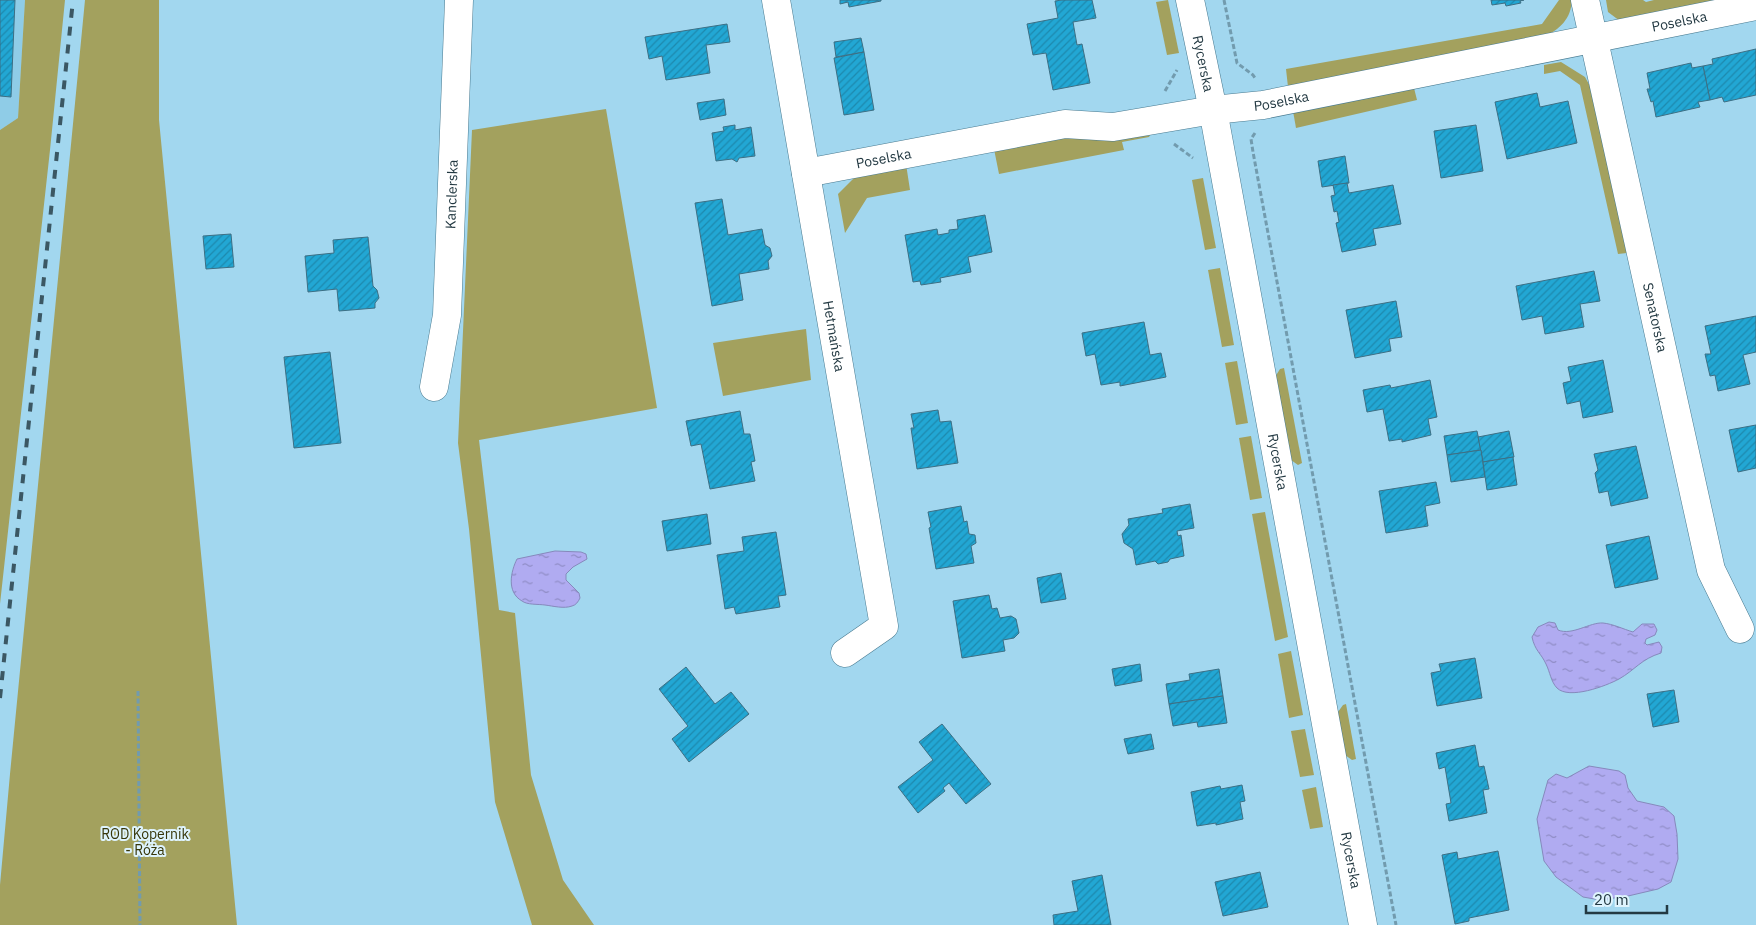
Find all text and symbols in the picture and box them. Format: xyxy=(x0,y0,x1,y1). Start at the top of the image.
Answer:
street label: Poselska xyxy=(1650,7,1709,36)
street label: Rycerska xyxy=(1189,34,1218,94)
street label: Poselska xyxy=(1253,87,1311,115)
street label: Poselska xyxy=(854,144,913,172)
street label: Kanclerska xyxy=(441,159,462,229)
street label: Senatorska xyxy=(1639,281,1672,354)
street label: Hetmańska xyxy=(819,299,849,373)
street label: Rycerska xyxy=(1264,432,1292,492)
park label: ROD Kopernik - Róża xyxy=(101,825,189,859)
street label: Rycerska xyxy=(1337,830,1365,890)
scale bar xyxy=(1586,882,1667,914)
text: 20 m xyxy=(1594,890,1629,909)

